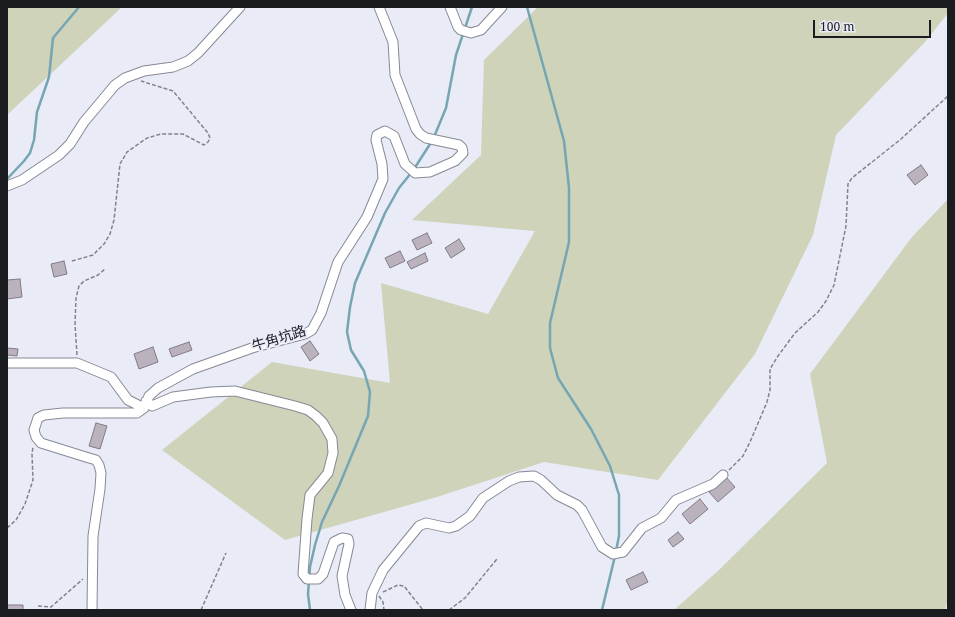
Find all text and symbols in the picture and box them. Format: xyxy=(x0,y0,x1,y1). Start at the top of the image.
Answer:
scale bar xyxy=(815,12,933,38)
text: 100 m xyxy=(820,18,855,35)
street label: 牛角坑路 xyxy=(250,323,308,355)

